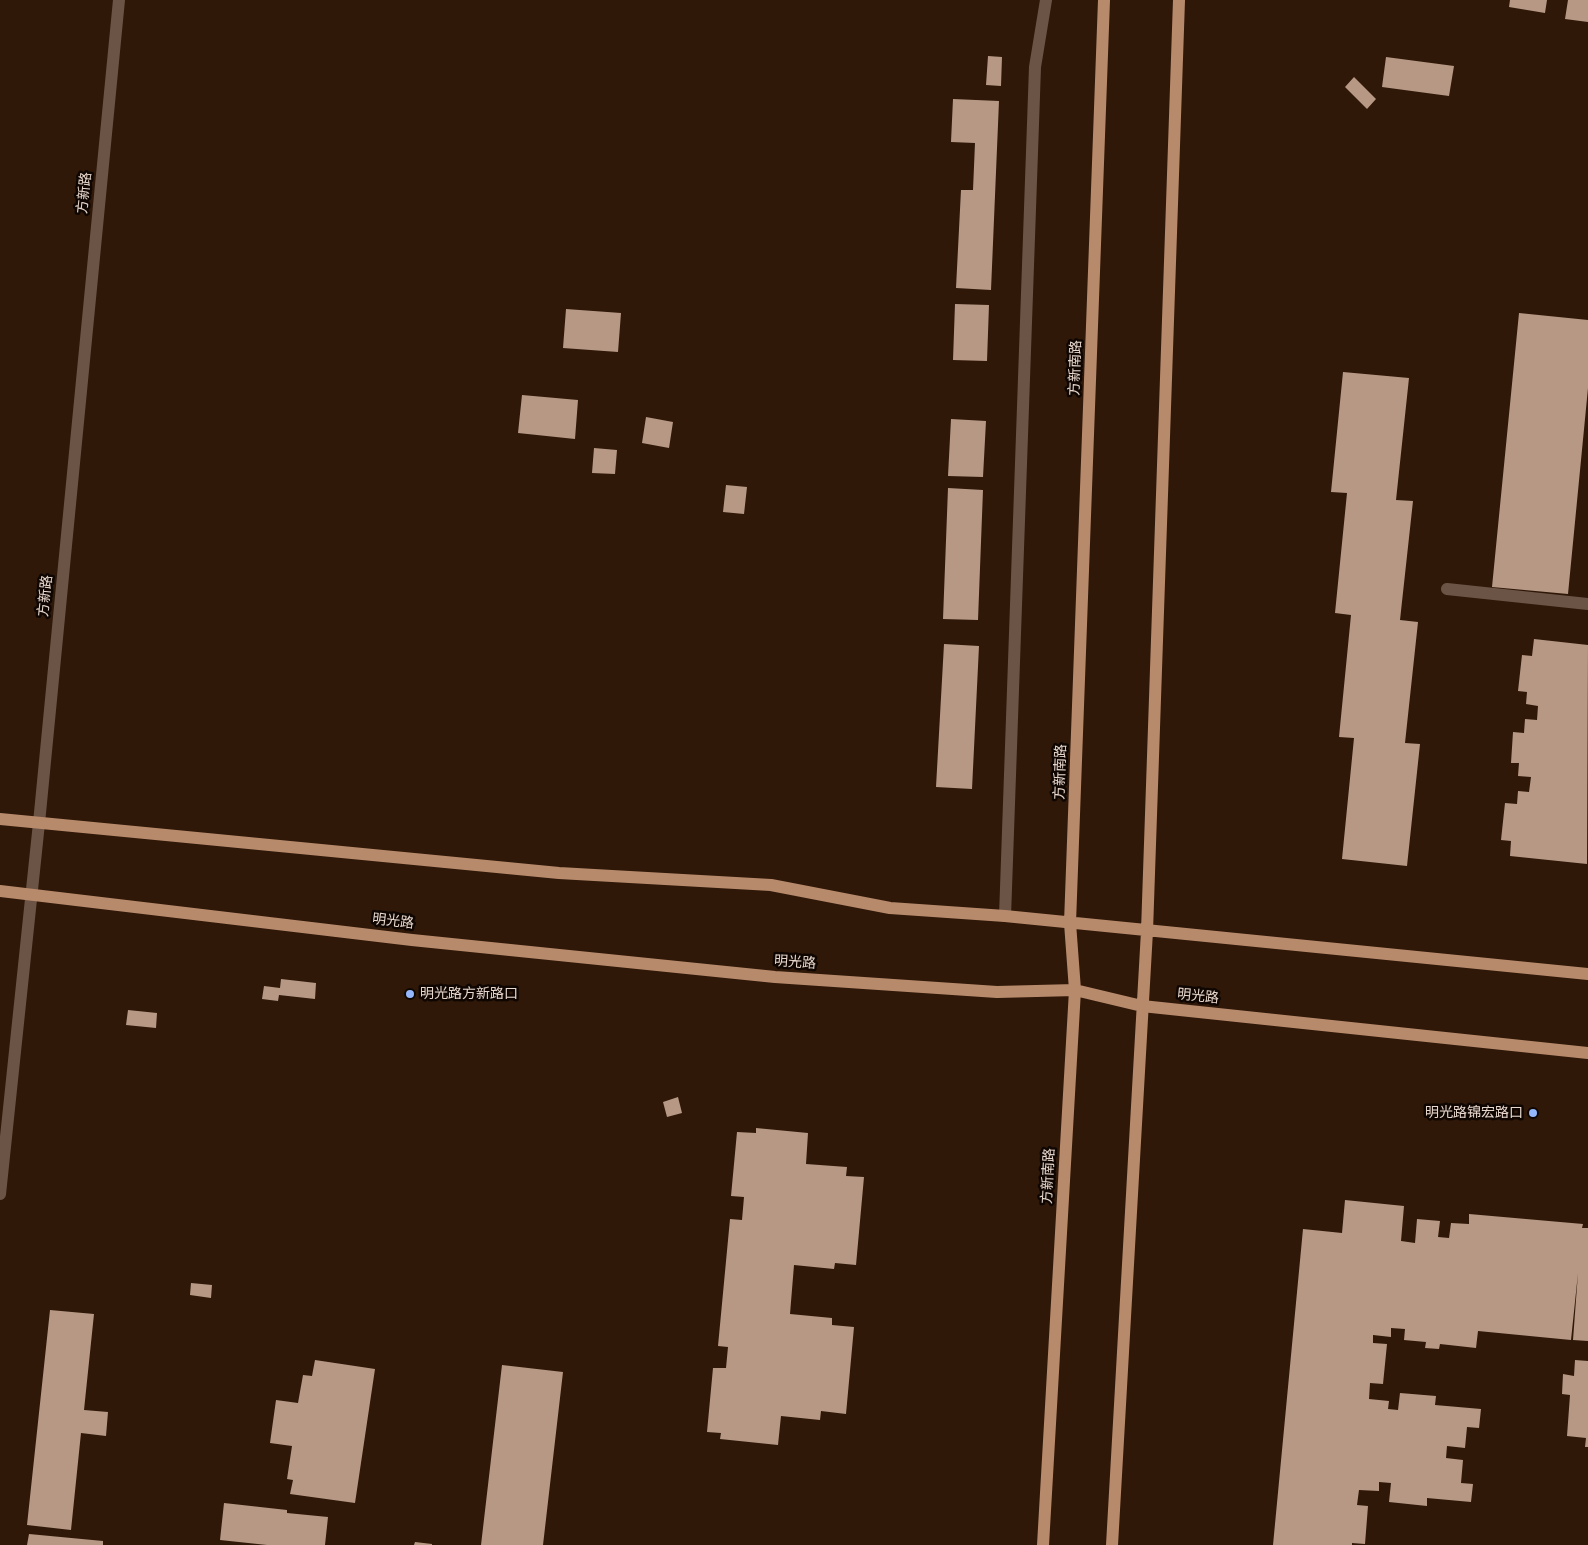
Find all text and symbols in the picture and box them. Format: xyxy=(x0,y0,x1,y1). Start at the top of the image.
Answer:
street label: 方新路 xyxy=(74,171,96,215)
street label: 方新南路 xyxy=(1067,340,1085,396)
street label: 方新路 xyxy=(35,574,57,618)
street label: 方新南路 xyxy=(1052,744,1070,800)
street label: 明光路 xyxy=(371,911,415,933)
street label: 明光路 xyxy=(773,953,817,973)
place label: 明光路方新路口 xyxy=(420,986,518,1002)
street label: 明光路 xyxy=(1176,986,1220,1008)
marker: 明光路方新路口 xyxy=(404,988,416,1000)
place label: 明光路锦宏路口 xyxy=(1425,1105,1523,1121)
marker: 明光路锦宏路口 xyxy=(1527,1107,1539,1119)
street label: 方新南路 xyxy=(1039,1148,1059,1204)

